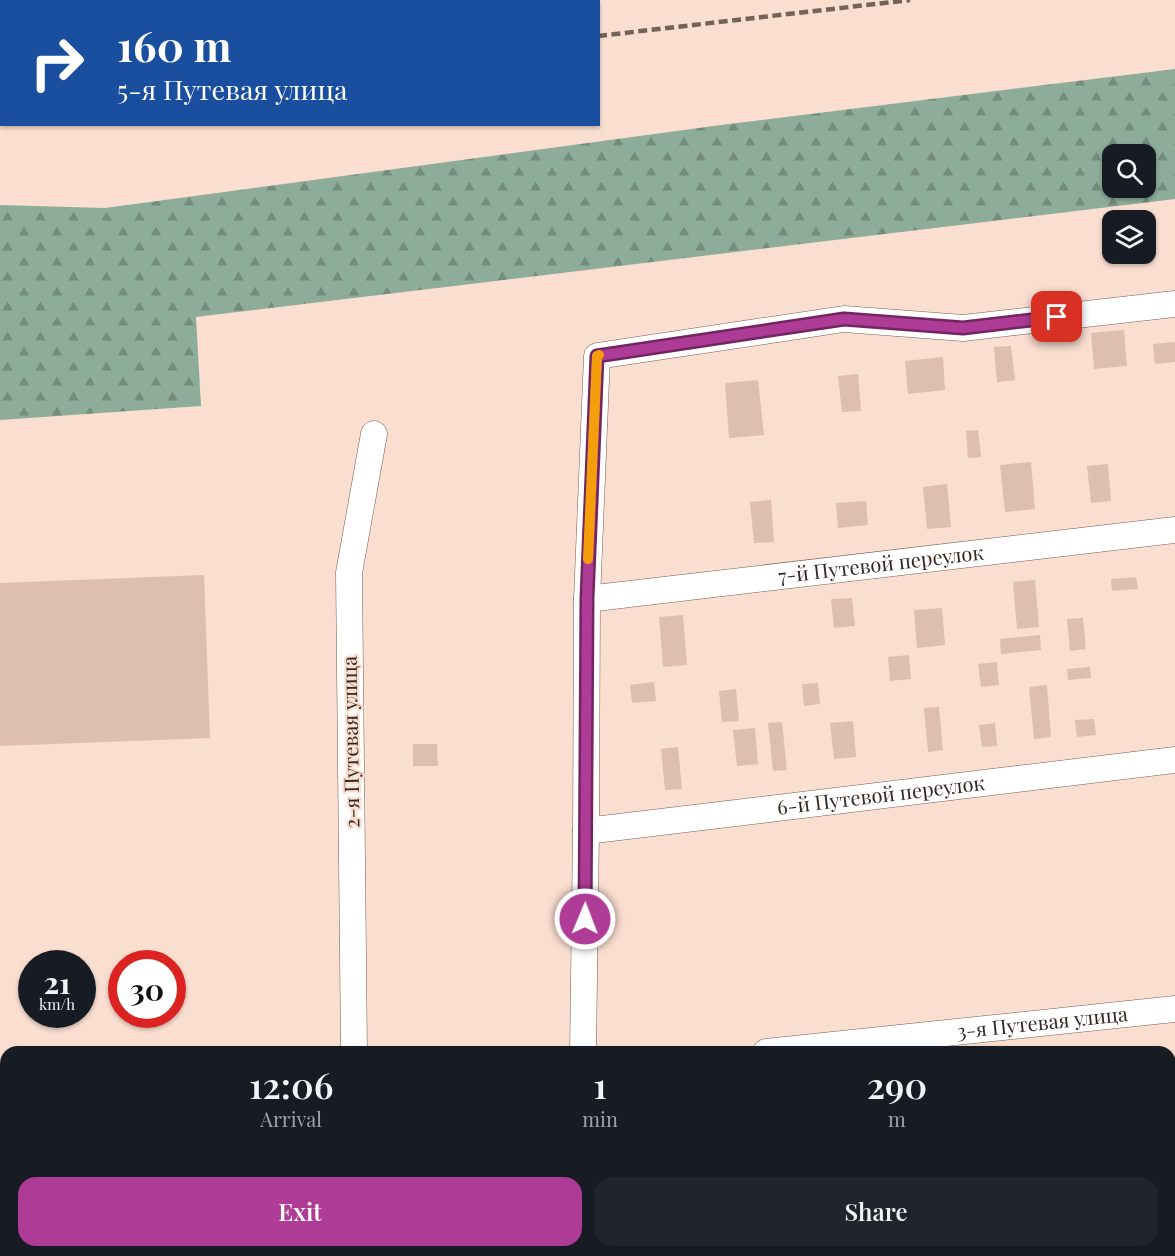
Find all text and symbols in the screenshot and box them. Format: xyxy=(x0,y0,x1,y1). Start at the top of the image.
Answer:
text: 160 m xyxy=(117,17,232,73)
icon: right xyxy=(18,24,96,102)
text: 5-я Путевая улица xyxy=(117,71,348,107)
map controls xyxy=(1102,144,1156,264)
button: search xyxy=(1102,144,1156,198)
button: layers xyxy=(1102,210,1156,264)
pin xyxy=(1031,291,1082,342)
icon: arrive xyxy=(1040,300,1073,333)
street label: 7-й Путевой переулок xyxy=(777,538,985,588)
street label: 2-я Путевая улица xyxy=(335,656,364,828)
street label: 6-й Путевой переулок xyxy=(775,768,987,820)
position arrow xyxy=(553,887,617,951)
speed limit sign: 30 xyxy=(108,950,186,1028)
text: 21 xyxy=(43,962,71,1002)
text: km/h xyxy=(39,994,75,1014)
street label: 3-я Путевая улица xyxy=(956,999,1129,1044)
text: 12:06 xyxy=(249,1060,333,1108)
text: 1 xyxy=(593,1060,607,1108)
text: 290 xyxy=(867,1060,927,1108)
text: Arrival xyxy=(260,1105,322,1132)
text: min xyxy=(582,1105,618,1132)
text: m xyxy=(888,1105,906,1132)
button: Exit xyxy=(18,1177,582,1246)
button: Share xyxy=(594,1177,1158,1246)

